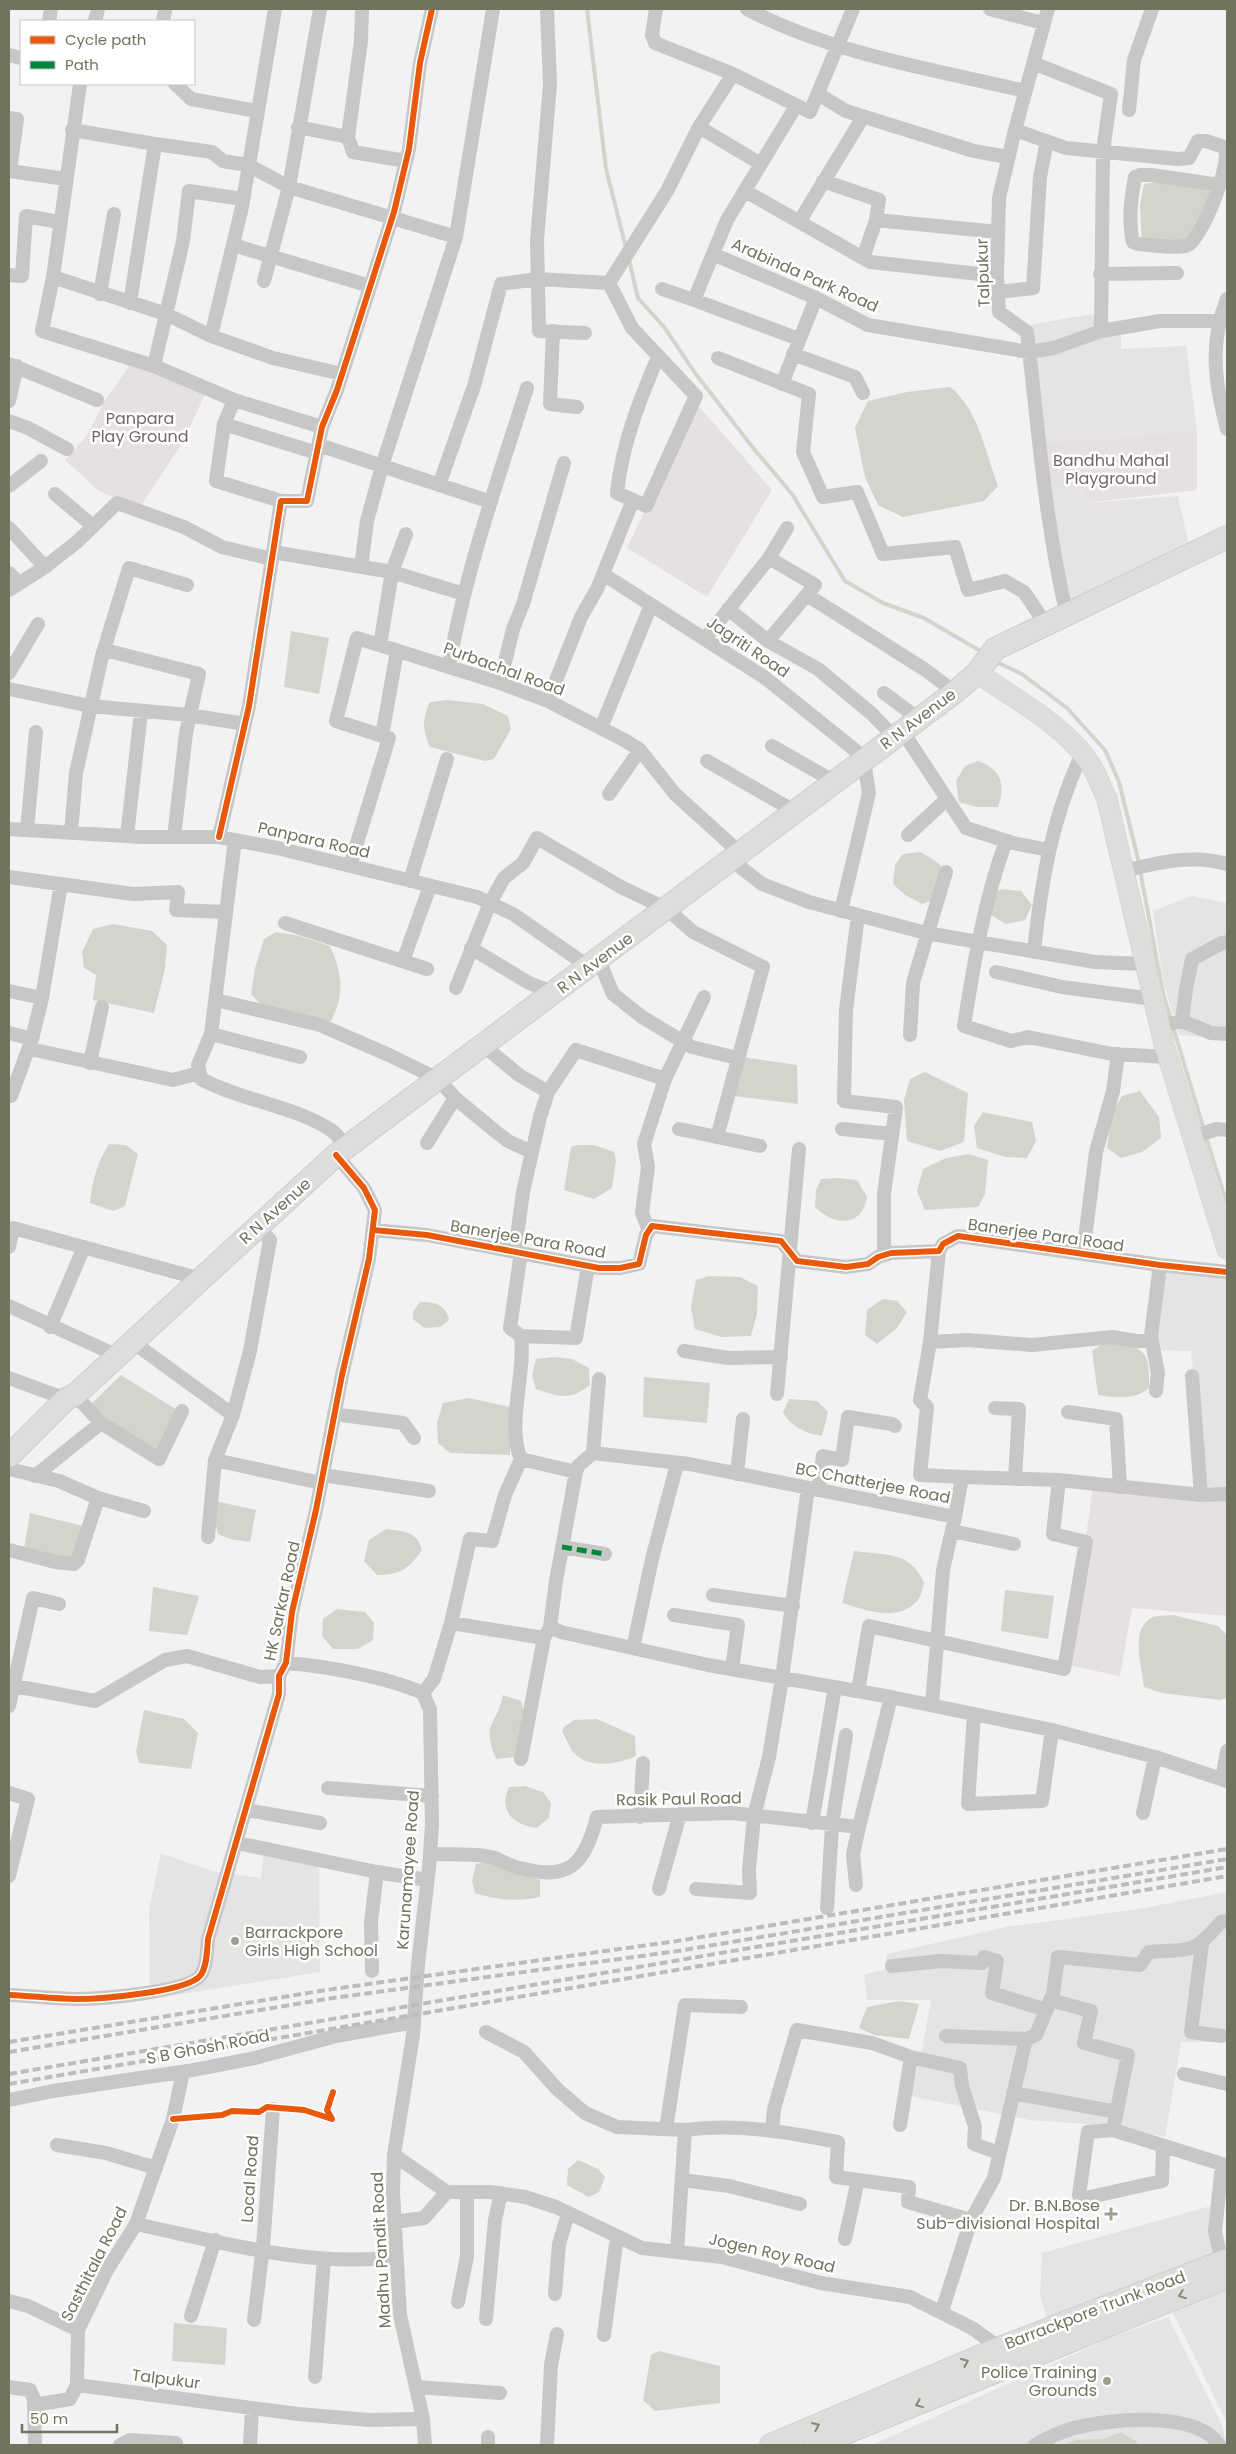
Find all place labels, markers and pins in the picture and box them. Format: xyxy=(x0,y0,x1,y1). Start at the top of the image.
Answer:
place label: Barrackpore Girls High School xyxy=(245,1921,378,1962)
marker: Barrackpore Girls High School xyxy=(229,1935,241,1947)
place label: Dr. B.N.Bose Sub-divisional Hospital xyxy=(916,2194,1100,2235)
marker: Dr. B.N.Bose Sub-divisional Hospital xyxy=(1104,2207,1118,2221)
place label: Police Training Grounds xyxy=(981,2361,1097,2402)
marker: Police Training Grounds xyxy=(1101,2375,1113,2387)

